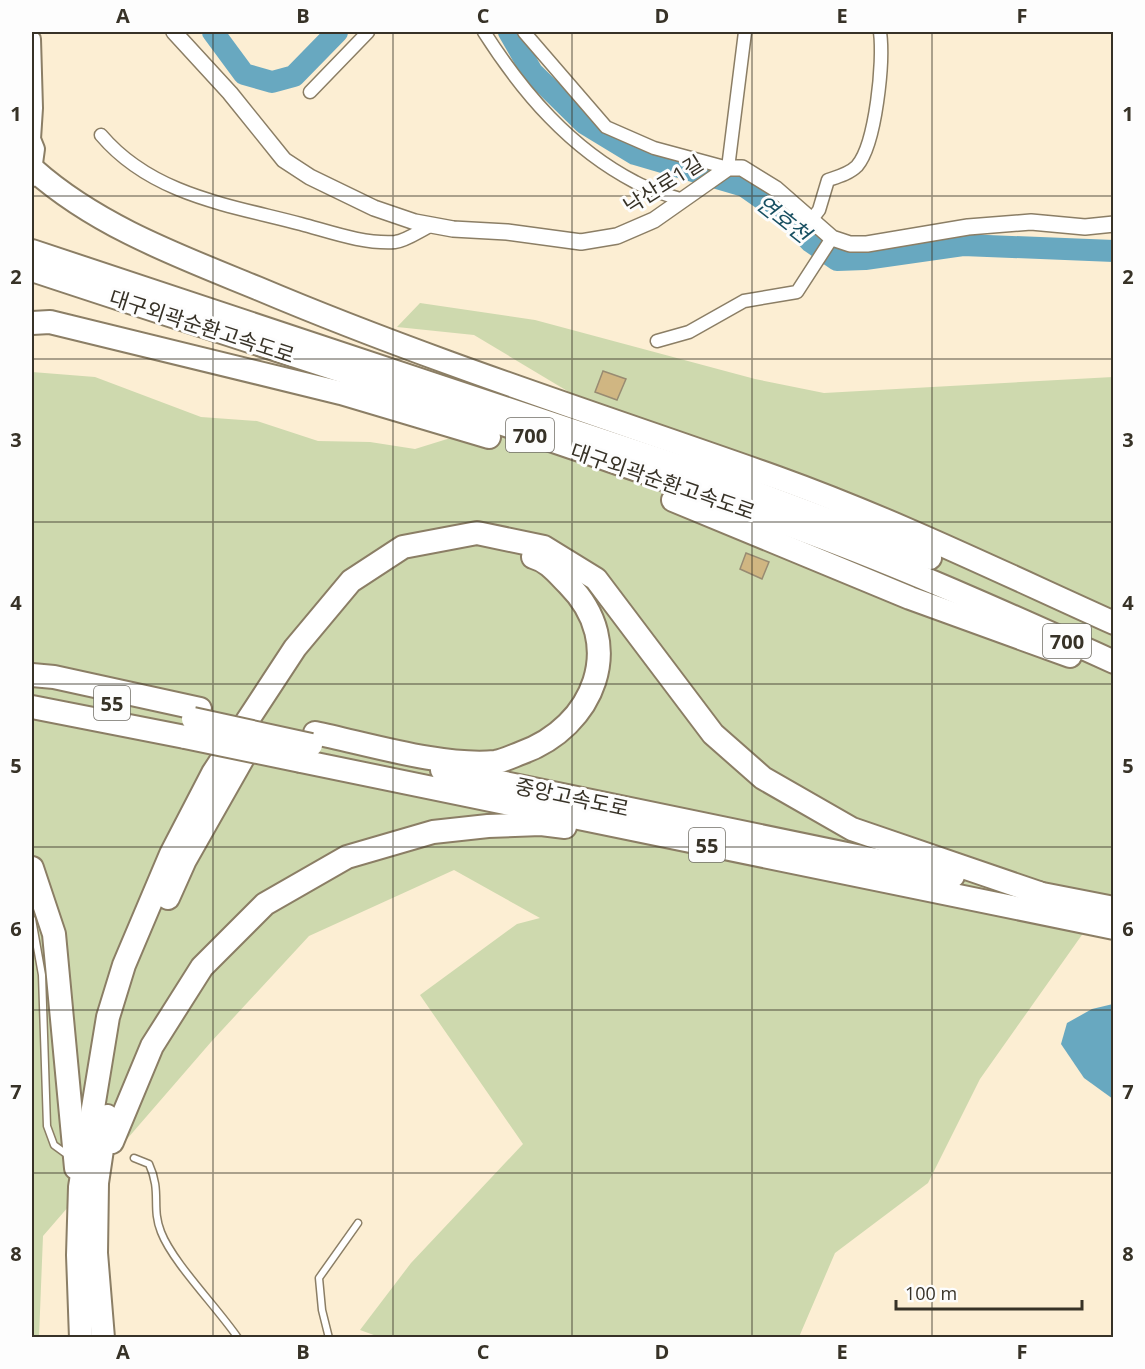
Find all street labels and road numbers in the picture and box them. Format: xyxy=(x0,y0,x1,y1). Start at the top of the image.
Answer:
street label: 낙산로1길 xyxy=(618,148,708,220)
street label: 대구외곽순환고속도로 xyxy=(106,283,298,369)
road number: 700 xyxy=(506,418,554,452)
street label: 대구외곽순환고속도로 xyxy=(567,436,759,526)
road number: 700 xyxy=(1043,624,1091,658)
road number: 55 xyxy=(94,686,130,720)
street label: 중앙고속도로 xyxy=(512,771,632,823)
road number: 55 xyxy=(689,828,725,862)

